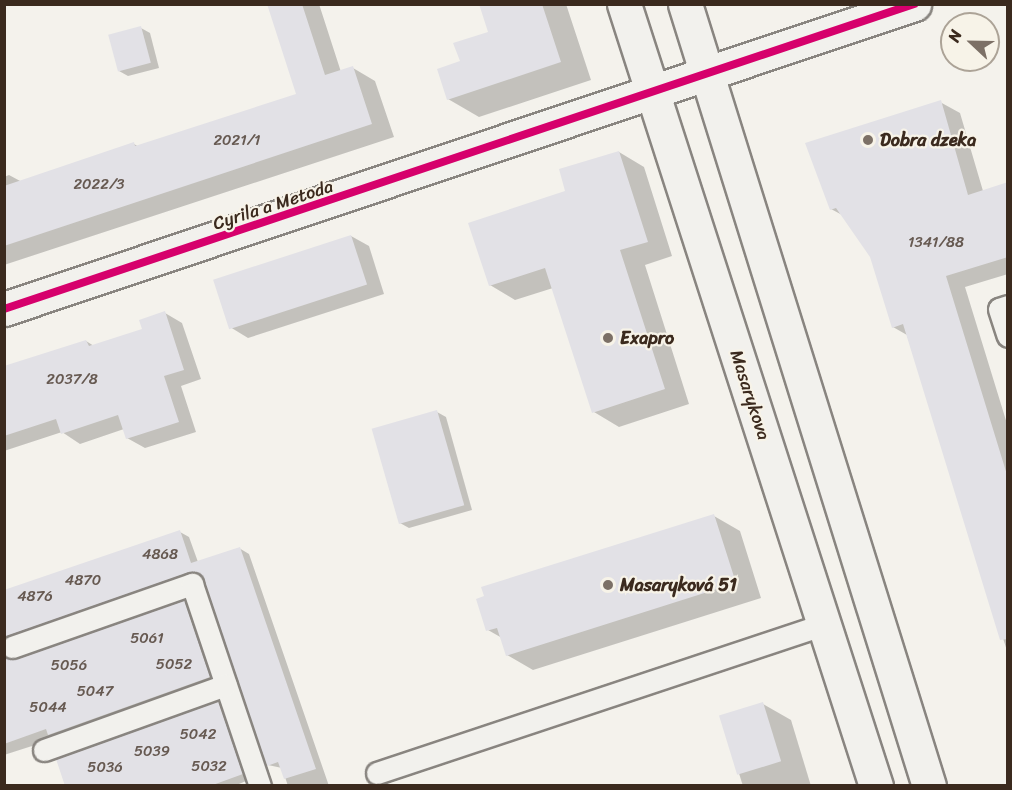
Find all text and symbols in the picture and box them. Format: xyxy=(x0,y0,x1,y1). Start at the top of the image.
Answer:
north arrow xyxy=(940,12,1000,72)
text: N xyxy=(939,25,970,46)
place label: Dobra dzeka xyxy=(880,129,977,151)
house number: 2021/1 xyxy=(213,132,261,150)
marker: Dobra dzeka xyxy=(861,133,875,147)
street label: Cyrila a Metoda xyxy=(210,175,336,235)
house number: 2022/3 xyxy=(73,176,125,194)
house number: 1341/88 xyxy=(908,234,964,252)
place label: Exapro xyxy=(620,327,674,349)
marker: Exapro xyxy=(601,331,615,345)
street label: Masarykova xyxy=(725,347,775,443)
house number: 2037/8 xyxy=(46,371,98,389)
house number: 4868 xyxy=(142,546,178,564)
house number: 4870 xyxy=(65,572,101,590)
place label: Masaryková 51 xyxy=(620,574,737,596)
marker: Masaryková 51 xyxy=(601,578,615,592)
house number: 4876 xyxy=(17,588,53,606)
house number: 5061 xyxy=(130,630,164,648)
house number: 5052 xyxy=(156,656,192,674)
house number: 5056 xyxy=(51,657,87,675)
house number: 5047 xyxy=(77,683,113,701)
house number: 5044 xyxy=(29,699,67,717)
house number: 5042 xyxy=(180,726,216,744)
house number: 5039 xyxy=(134,743,170,761)
house number: 5032 xyxy=(191,758,227,776)
house number: 5036 xyxy=(87,759,123,777)

